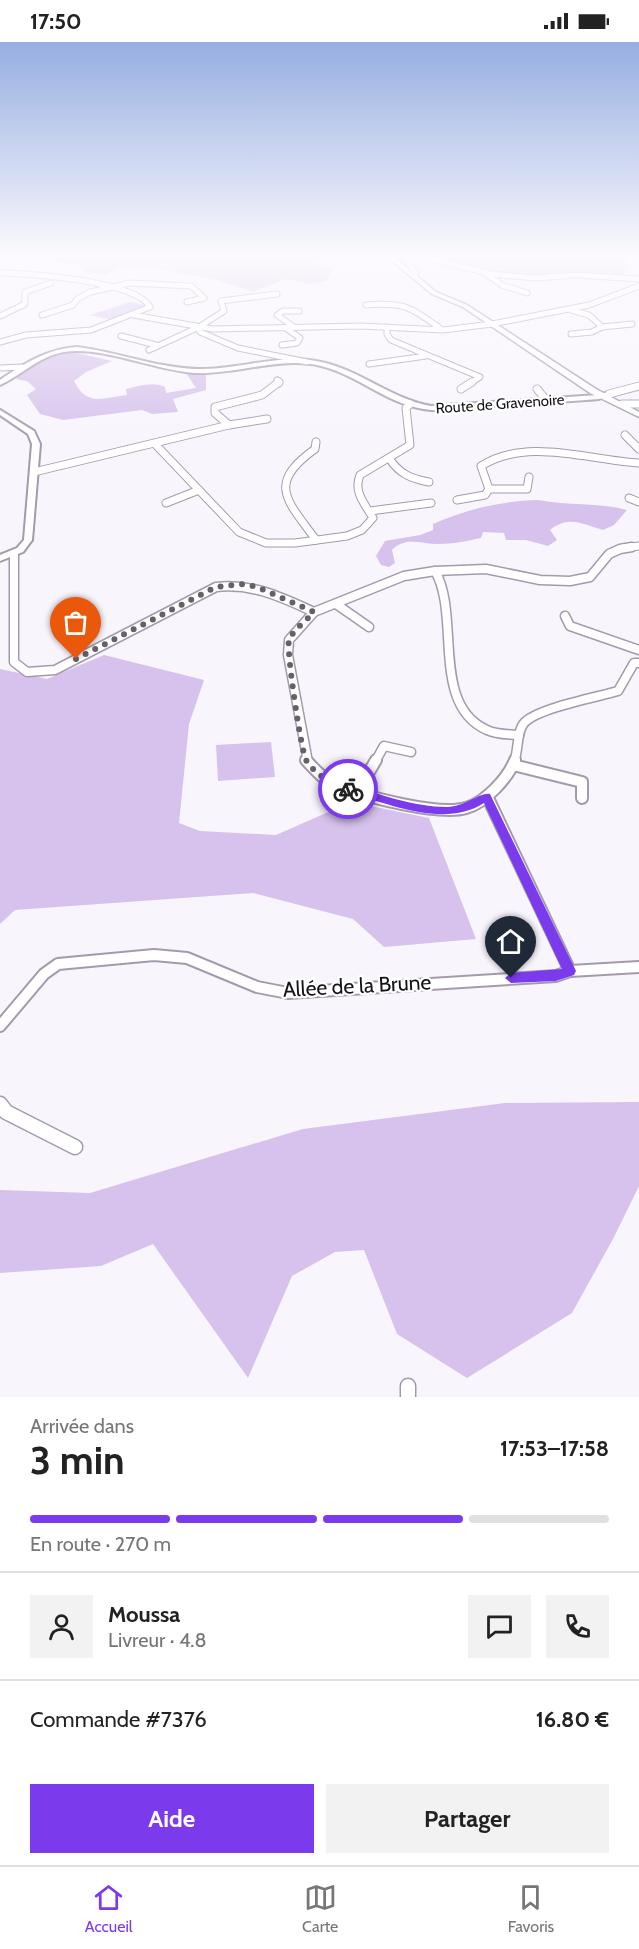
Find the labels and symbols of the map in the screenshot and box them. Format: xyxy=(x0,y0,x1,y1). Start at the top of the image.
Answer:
street label: Route de Gravenoire xyxy=(435,391,565,417)
pin xyxy=(50,597,101,659)
courier xyxy=(318,759,378,819)
pin xyxy=(485,916,536,978)
street label: Allée de la Brune xyxy=(282,969,432,1002)

